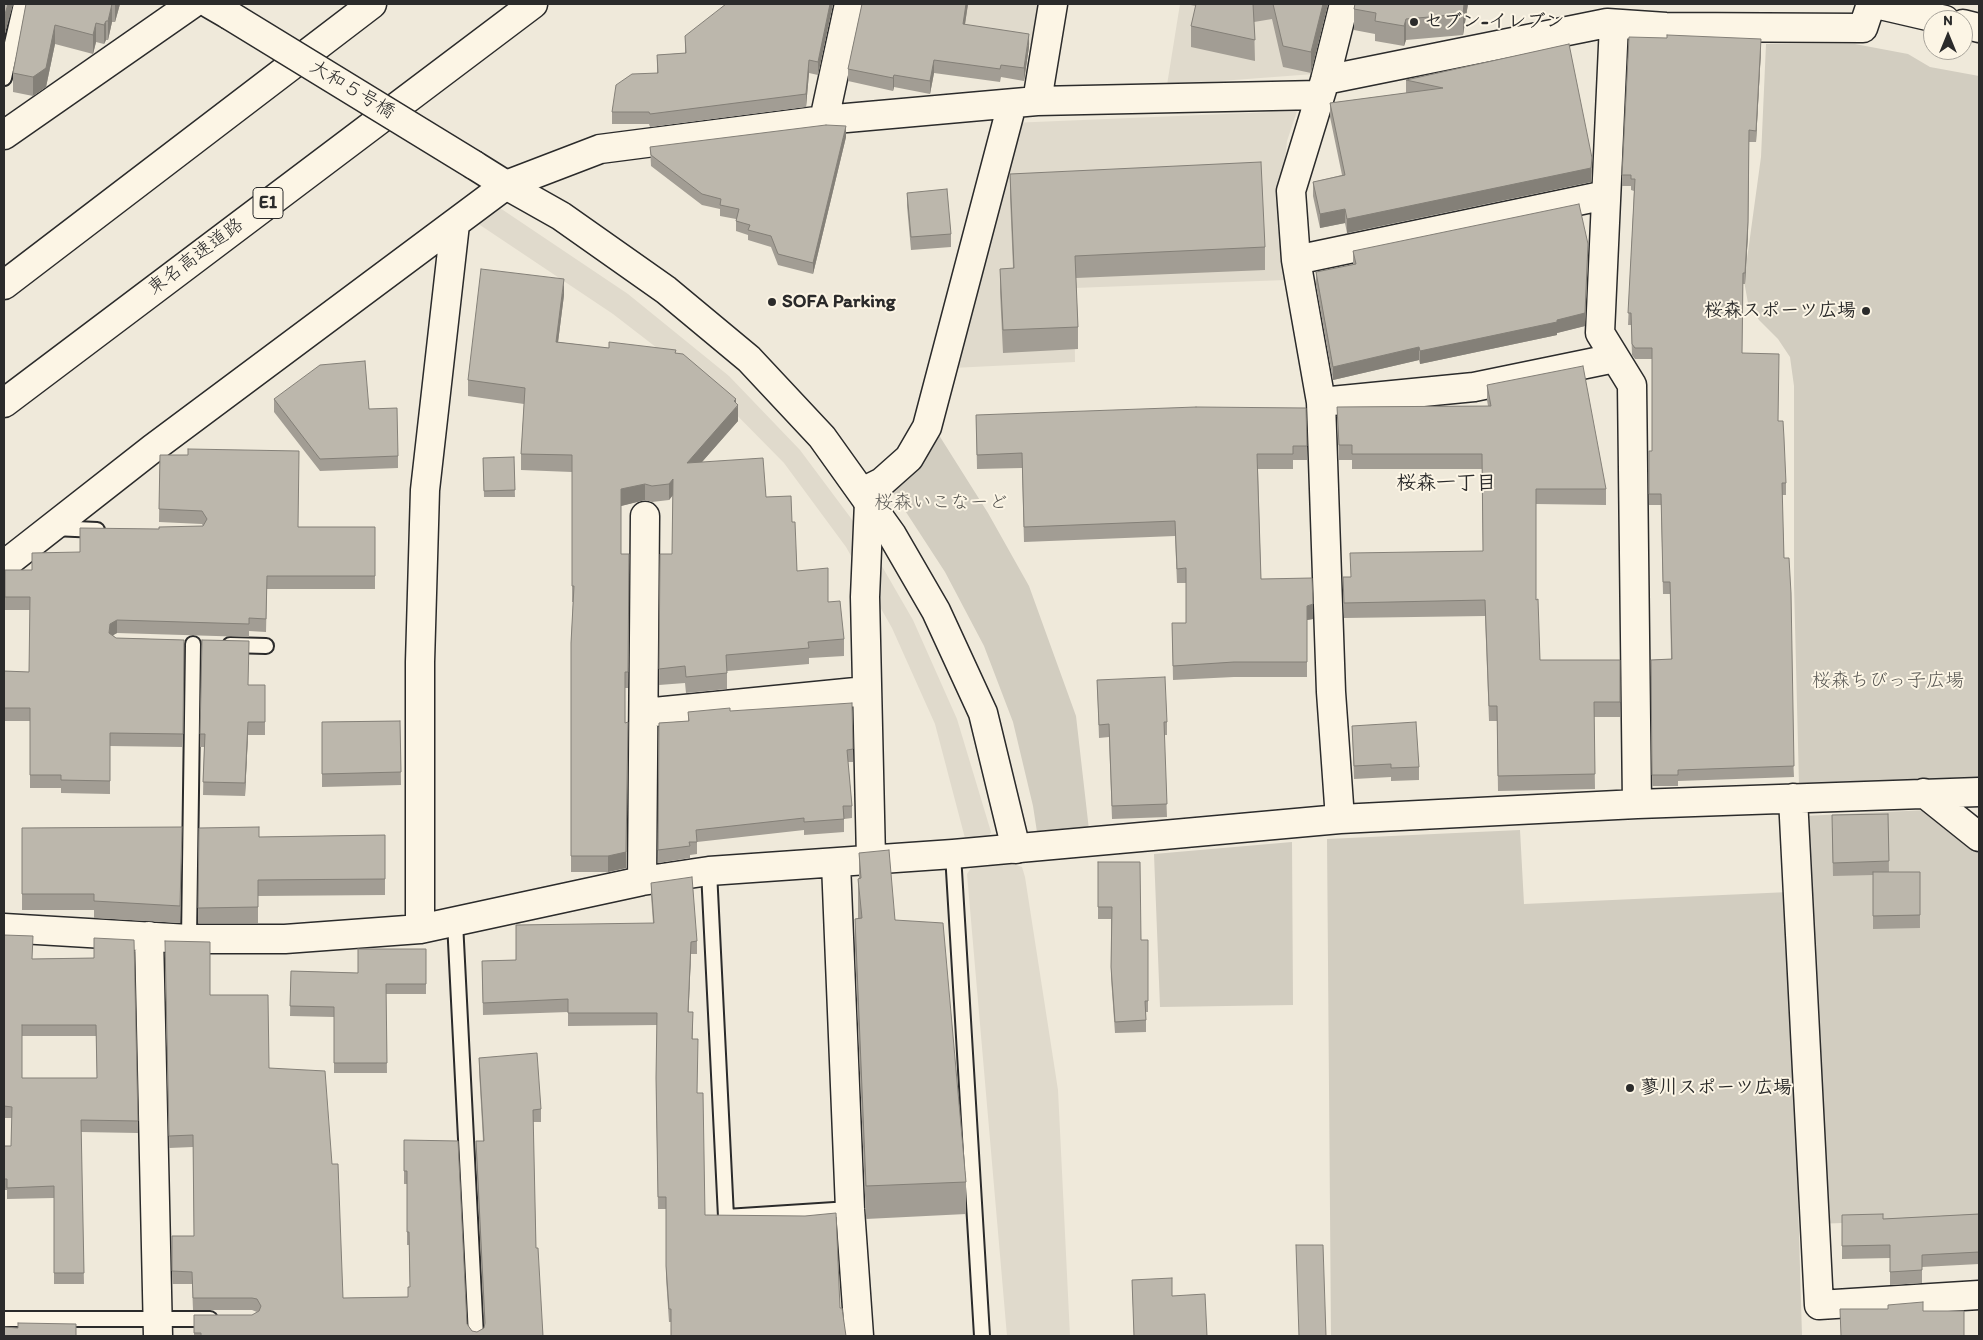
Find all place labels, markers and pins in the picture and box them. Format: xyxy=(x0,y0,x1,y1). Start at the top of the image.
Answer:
place label: セブン-イレブン xyxy=(1424,11,1565,33)
marker: セブン-イレブン xyxy=(1408,16,1420,28)
place label: SOFA Parking xyxy=(782,291,895,313)
marker: SOFA Parking xyxy=(766,296,778,308)
place label: 桜森スポーツ広場 xyxy=(1704,300,1856,322)
marker: 桜森スポーツ広場 xyxy=(1860,305,1872,317)
place label: 蓼川スポーツ広場 xyxy=(1640,1077,1792,1099)
marker: 蓼川スポーツ広場 xyxy=(1624,1082,1636,1094)

